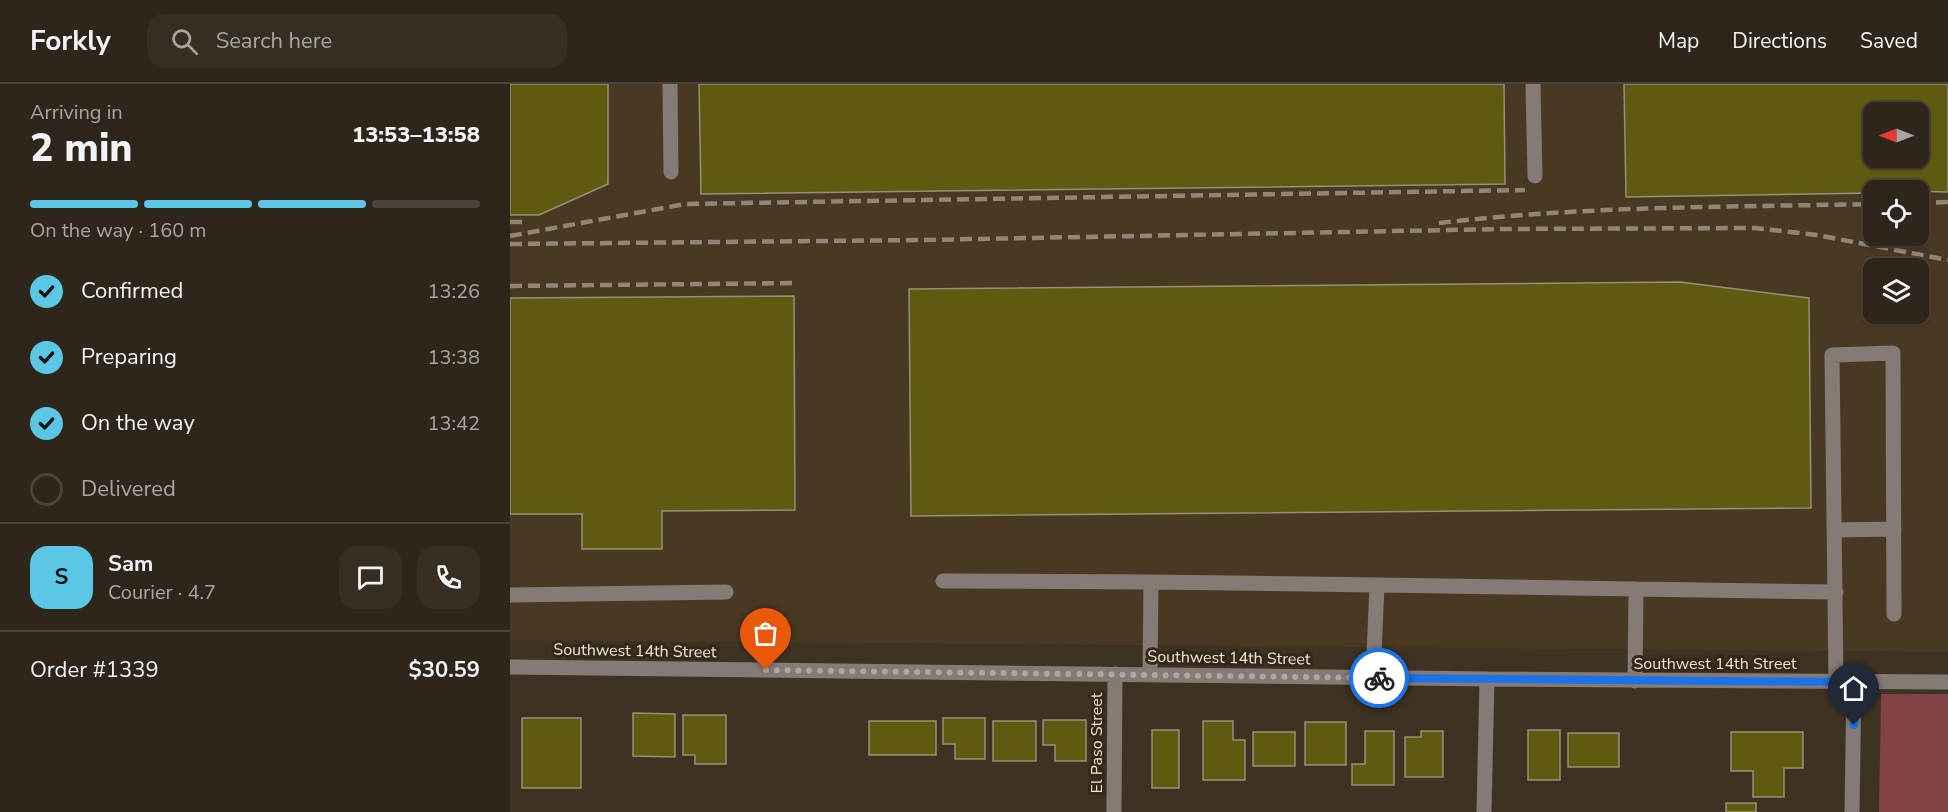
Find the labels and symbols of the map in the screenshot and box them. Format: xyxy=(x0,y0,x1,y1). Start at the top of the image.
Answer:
north arrow xyxy=(1863,102,1929,168)
pin xyxy=(740,608,791,670)
street label: Southwest 14th Street xyxy=(553,639,717,663)
street label: Southwest 14th Street xyxy=(1147,646,1311,670)
courier xyxy=(1349,648,1409,708)
street label: Southwest 14th Street xyxy=(1633,653,1797,675)
pin xyxy=(1828,663,1879,725)
street label: El Paso Street xyxy=(1086,692,1108,793)

